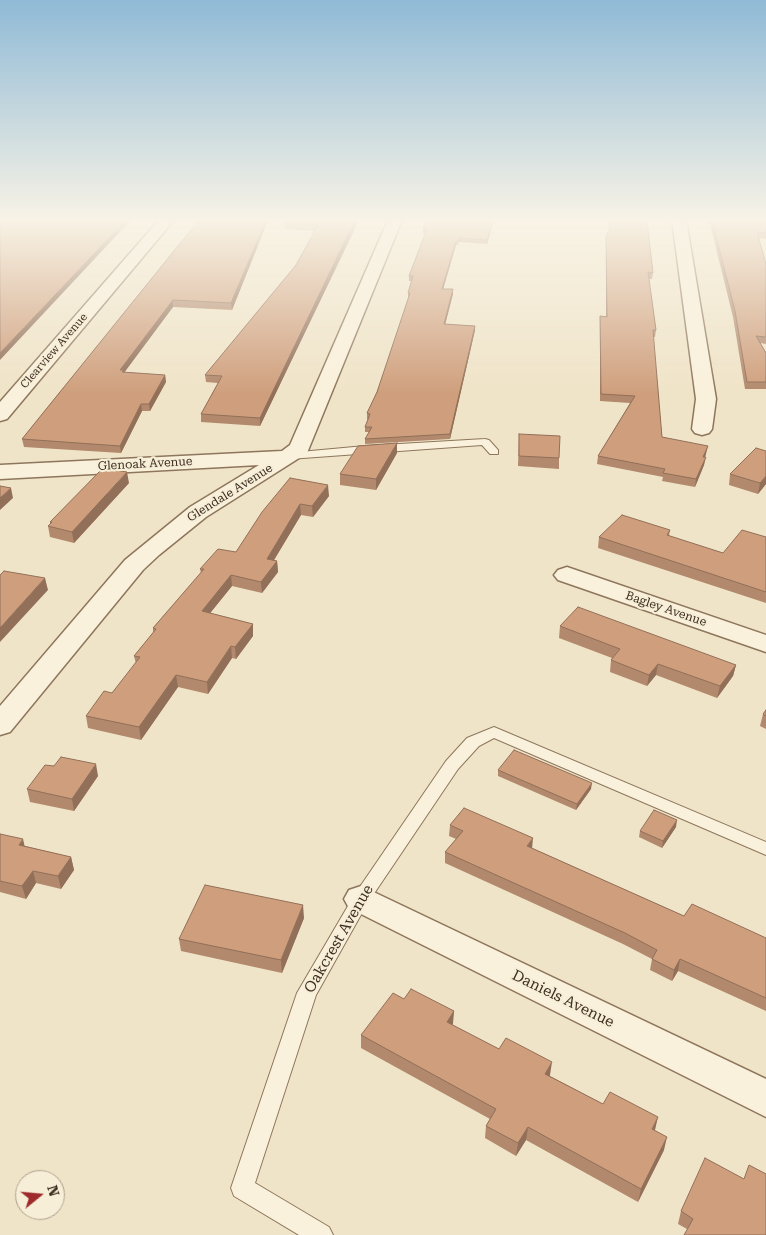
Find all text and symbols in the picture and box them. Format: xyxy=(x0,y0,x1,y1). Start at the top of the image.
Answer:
street label: Clearview Avenue xyxy=(18,311,90,391)
street label: Glenoak Avenue xyxy=(97,454,193,474)
street label: Glendale Avenue xyxy=(185,461,275,525)
street label: Bagley Avenue xyxy=(624,588,708,630)
street label: Oakcrest Avenue xyxy=(301,882,377,996)
street label: Daniels Avenue xyxy=(509,966,617,1032)
north arrow xyxy=(15,1170,65,1220)
text: N xyxy=(44,1183,63,1198)

